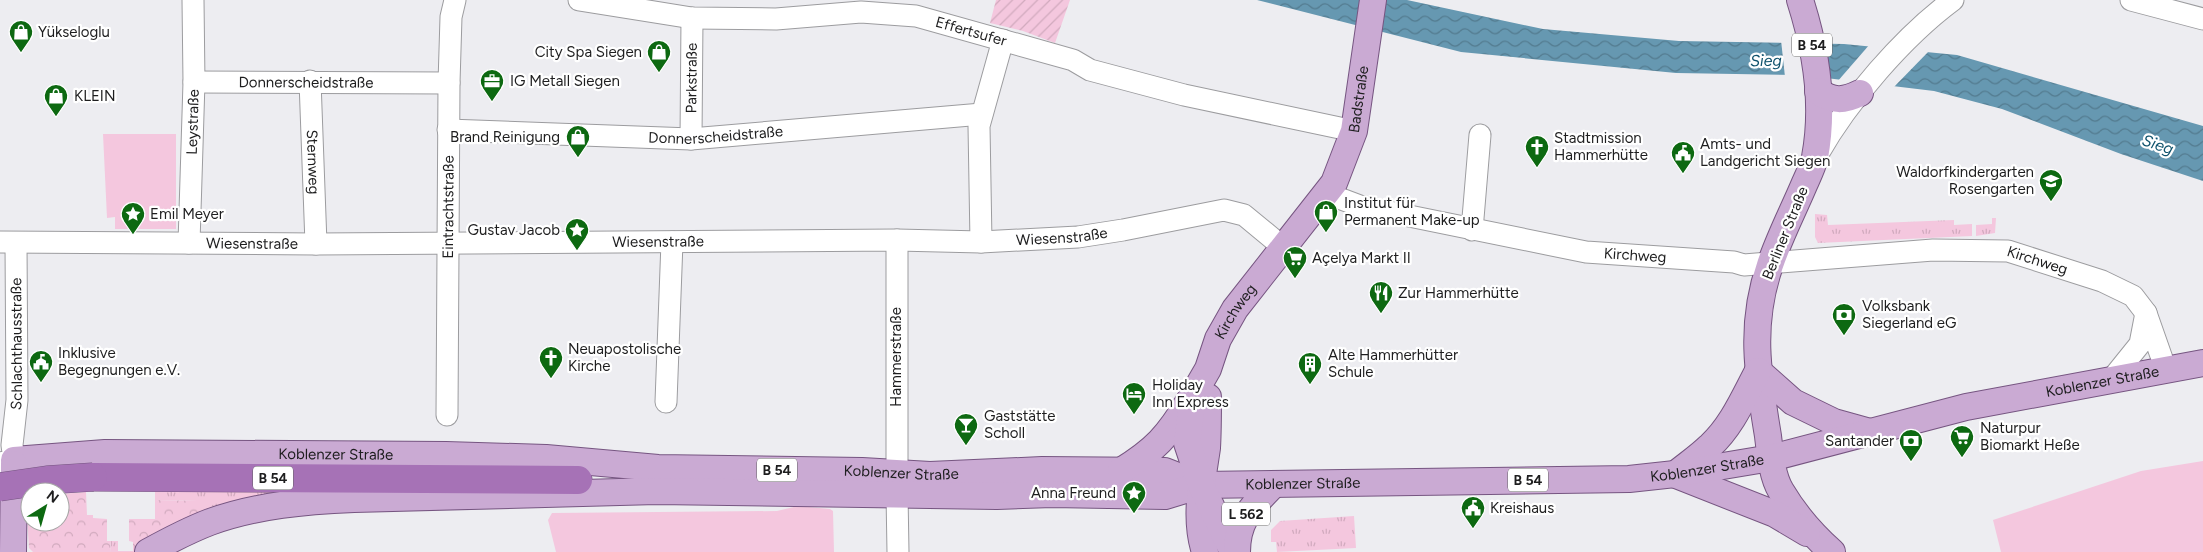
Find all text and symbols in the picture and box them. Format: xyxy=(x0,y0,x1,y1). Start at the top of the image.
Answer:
street label: Effertsufer xyxy=(933,13,1009,50)
shop icon: Yükseloglu xyxy=(8,19,34,53)
place label: Yükseloglu xyxy=(38,23,110,41)
road number: B 54 xyxy=(1792,34,1832,56)
shop icon: City Spa Siegen xyxy=(646,39,672,73)
place label: City Spa Siegen xyxy=(535,43,642,61)
street label: Parkstraße xyxy=(682,43,701,113)
water label: Sieg xyxy=(1750,51,1782,70)
street label: Badstraße xyxy=(1345,65,1372,134)
office icon: IG Metall Siegen xyxy=(479,68,505,102)
place label: IG Metall Siegen xyxy=(510,72,620,90)
street label: Donnerscheidstraße xyxy=(238,73,374,92)
shop icon: KLEIN xyxy=(43,83,69,117)
place label: KLEIN xyxy=(74,87,116,105)
street label: Leystraße xyxy=(183,89,203,155)
street label: Donnerscheidstraße xyxy=(648,122,784,148)
shop icon: Brand Reinigung xyxy=(565,124,591,158)
place label: Brand Reinigung xyxy=(450,128,560,146)
street label: Sternweg xyxy=(303,129,323,195)
place label: Stadtmission Hammerhütte xyxy=(1554,129,1648,164)
water label: Sieg xyxy=(2140,130,2176,159)
church icon: Stadtmission Hammerhütte xyxy=(1524,134,1550,168)
place label: Amts- und Landgericht Siegen xyxy=(1700,135,1830,170)
public building icon: Amts- und Landgericht Siegen xyxy=(1670,140,1696,174)
street label: Eintrachtstraße xyxy=(439,155,458,259)
place label: Waldorfkindergarten Rosengarten xyxy=(1896,163,2034,198)
school or university icon: Waldorfkindergarten Rosengarten xyxy=(2038,168,2064,202)
street label: Berliner Straße xyxy=(1758,184,1812,282)
place label: Institut für Permanent Make-up xyxy=(1344,194,1480,229)
shop icon: Institut für Permanent Make-up xyxy=(1313,199,1339,233)
place icon: Emil Meyer xyxy=(120,201,146,235)
place label: Emil Meyer xyxy=(150,205,224,223)
place icon: Gustav Jacob xyxy=(564,217,590,251)
place label: Gustav Jacob xyxy=(468,221,560,239)
street label: Wiesenstraße xyxy=(1016,224,1109,249)
street label: Wiesenstraße xyxy=(612,232,704,251)
street label: Wiesenstraße xyxy=(206,234,298,253)
street label: Kirchweg xyxy=(2005,242,2070,278)
street label: Kirchweg xyxy=(1603,244,1667,266)
supermarket icon: Açelya Markt II xyxy=(1282,245,1308,279)
place label: Açelya Markt II xyxy=(1312,249,1411,267)
street label: Schlachthausstraße xyxy=(7,278,26,411)
street label: Kirchweg xyxy=(1211,280,1260,342)
restaurant icon: Zur Hammerhütte xyxy=(1368,280,1394,314)
place label: Zur Hammerhütte xyxy=(1398,284,1519,302)
place label: Volksbank Siegerland eG xyxy=(1862,297,1956,332)
bank icon: Volksbank Siegerland eG xyxy=(1831,302,1857,336)
street label: Hammerstraße xyxy=(887,307,905,407)
place label: Neuapostolische Kirche xyxy=(568,340,681,375)
place label: Inklusive Begegnungen e.V. xyxy=(58,344,180,379)
church icon: Neuapostolische Kirche xyxy=(538,345,564,379)
place label: Alte Hammerhütter Schule xyxy=(1328,346,1458,381)
public building icon: Inklusive Begegnungen e.V. xyxy=(28,349,54,383)
building icon: Alte Hammerhütter Schule xyxy=(1297,351,1323,385)
street label: Koblenzer Straße xyxy=(2044,362,2161,401)
place label: Holiday Inn Express xyxy=(1152,376,1229,411)
hotel icon: Holiday Inn Express xyxy=(1121,381,1147,415)
place label: Gaststätte Scholl xyxy=(984,407,1056,442)
bar icon: Gaststätte Scholl xyxy=(953,412,979,446)
place label: Naturpur Biomarkt Heße xyxy=(1980,419,2080,454)
supermarket icon: Naturpur Biomarkt Heße xyxy=(1949,424,1975,458)
bank icon: Santander xyxy=(1898,428,1924,462)
place label: Santander xyxy=(1825,432,1894,450)
street label: Koblenzer Straße xyxy=(278,445,393,464)
street label: Koblenzer Straße xyxy=(1649,450,1765,486)
road number: B 54 xyxy=(757,458,797,482)
street label: Koblenzer Straße xyxy=(844,462,959,484)
road number: B 54 xyxy=(253,466,293,489)
road number: B 54 xyxy=(1508,468,1548,492)
street label: Koblenzer Straße xyxy=(1245,474,1360,493)
place icon: Anna Freund xyxy=(1121,480,1147,514)
north arrow xyxy=(20,482,70,532)
place label: Anna Freund xyxy=(1031,484,1116,502)
text: N xyxy=(43,487,62,507)
public building icon: Kreishaus xyxy=(1460,495,1486,529)
place label: Kreishaus xyxy=(1490,499,1554,517)
road number: L 562 xyxy=(1222,502,1270,526)

